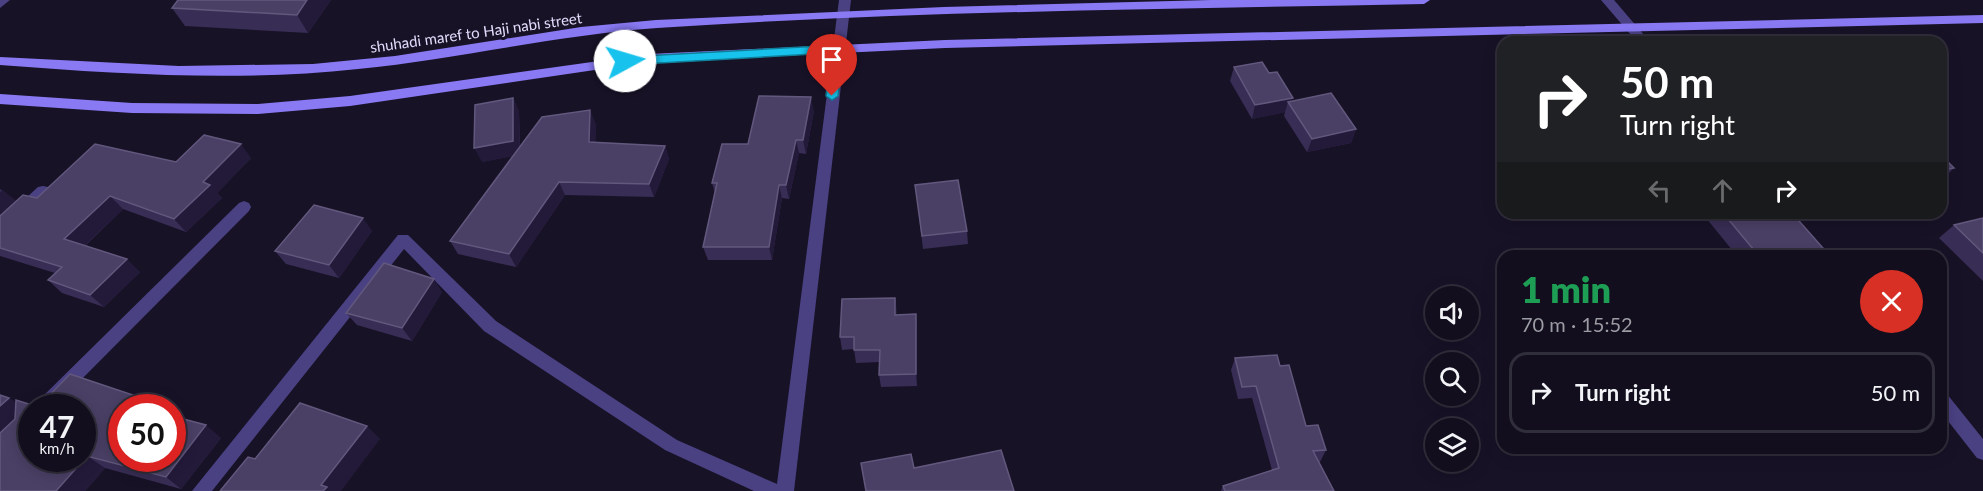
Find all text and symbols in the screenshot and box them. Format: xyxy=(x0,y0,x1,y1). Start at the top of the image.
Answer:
street label: shuhadi maref to Haji nabi street xyxy=(369,8,584,56)
position arrow xyxy=(593,29,657,93)
pin xyxy=(806,34,857,96)
icon: arrive xyxy=(815,43,848,76)
text: 50 m xyxy=(1620,57,1714,107)
icon: right xyxy=(1521,60,1599,138)
text: Turn right xyxy=(1620,108,1735,141)
icon: left xyxy=(1643,174,1676,207)
icon: ahead xyxy=(1706,174,1739,207)
icon: right xyxy=(1769,174,1802,207)
text: 1 min xyxy=(1521,267,1611,311)
button: close xyxy=(1860,270,1923,333)
map controls xyxy=(1425,286,1479,472)
button: sound xyxy=(1425,286,1479,340)
text: 70 m · 15:52 xyxy=(1521,312,1633,336)
button: search xyxy=(1425,352,1479,406)
icon: right xyxy=(1524,376,1557,409)
text: Turn right xyxy=(1575,379,1670,406)
text: 50 m xyxy=(1871,379,1920,406)
speed limit sign: 50 xyxy=(108,394,186,472)
text: 47 xyxy=(40,408,74,444)
button: layers xyxy=(1425,418,1479,472)
text: km/h xyxy=(39,439,75,457)

